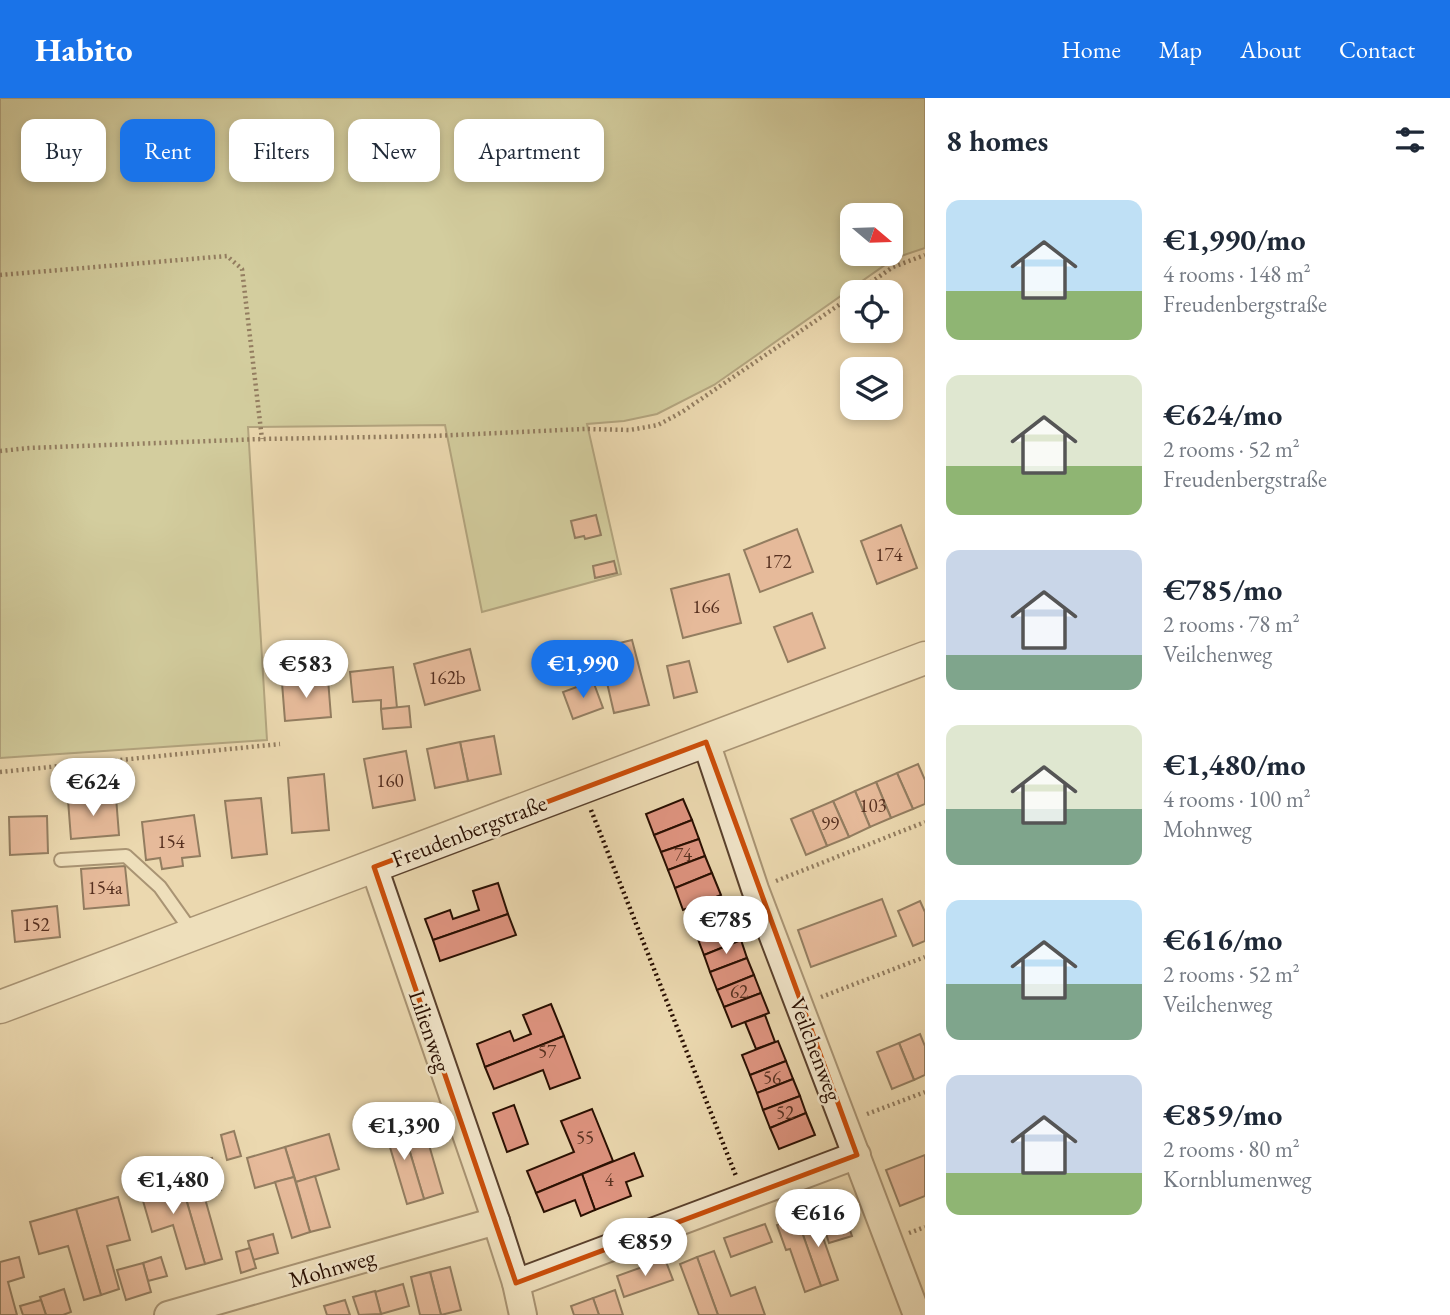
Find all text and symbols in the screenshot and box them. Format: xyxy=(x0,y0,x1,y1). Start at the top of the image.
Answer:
text: Habito xyxy=(35,28,132,71)
text: Home xyxy=(1061,34,1121,65)
text: Map xyxy=(1159,34,1202,65)
text: About xyxy=(1240,34,1301,65)
text: Contact xyxy=(1339,34,1415,65)
chip: Buy xyxy=(21,119,106,182)
chip: Rent xyxy=(120,119,215,182)
chip: Filters xyxy=(229,119,334,182)
chip: New xyxy=(348,119,440,182)
chip: Apartment xyxy=(454,119,604,182)
text: 8 homes xyxy=(946,121,1048,160)
icon: filters xyxy=(1391,121,1429,159)
north arrow xyxy=(840,203,903,266)
map controls xyxy=(840,203,903,420)
text: €1,990/mo xyxy=(1163,220,1306,259)
icon: home xyxy=(1002,228,1086,312)
text: 4 rooms · 148 m² xyxy=(1163,259,1311,289)
button: locate xyxy=(840,280,903,343)
text: Freudenbergstraße xyxy=(1163,289,1327,319)
button: layers xyxy=(840,357,903,420)
text: €624/mo xyxy=(1163,395,1282,434)
icon: home xyxy=(1002,403,1086,487)
text: 2 rooms · 52 m² xyxy=(1163,434,1300,464)
text: Freudenbergstraße xyxy=(1163,464,1327,494)
house number: 174 xyxy=(875,542,904,567)
house number: 172 xyxy=(764,549,792,574)
text: €785/mo xyxy=(1163,570,1282,609)
icon: home xyxy=(1002,578,1086,662)
house number: 166 xyxy=(692,594,720,619)
text: 2 rooms · 78 m² xyxy=(1163,609,1300,639)
text: Veilchenweg xyxy=(1163,639,1272,669)
pin: €583 xyxy=(265,640,347,700)
pin: €1,990 xyxy=(526,640,640,700)
text: €583 xyxy=(279,648,333,678)
text: €1,990 xyxy=(547,648,619,678)
house number: 162b xyxy=(428,665,466,690)
text: €1,480/mo xyxy=(1163,745,1306,784)
icon: home xyxy=(1002,753,1086,837)
pin: €624 xyxy=(52,758,134,818)
text: €624 xyxy=(66,766,120,796)
house number: 160 xyxy=(376,768,404,793)
text: 4 rooms · 100 m² xyxy=(1163,784,1311,814)
street label: Freudenbergstraße xyxy=(387,788,551,874)
house number: 103 xyxy=(859,793,887,818)
house number: 99 xyxy=(821,811,839,836)
text: Mohnweg xyxy=(1163,814,1252,844)
house number: 154 xyxy=(157,829,186,854)
house number: 74 xyxy=(674,842,693,867)
house number: 154a xyxy=(88,875,123,900)
pin: €785 xyxy=(685,896,767,956)
text: €785 xyxy=(699,904,753,934)
house number: 152 xyxy=(22,912,50,937)
text: €616/mo xyxy=(1163,920,1282,959)
icon: home xyxy=(1002,928,1086,1012)
text: 2 rooms · 52 m² xyxy=(1163,959,1300,989)
house number: 62 xyxy=(730,979,748,1004)
street label: Lilienweg xyxy=(402,986,458,1077)
text: Veilchenweg xyxy=(1163,989,1272,1019)
street label: Veilchenweg xyxy=(782,993,850,1106)
house number: 57 xyxy=(538,1039,557,1064)
house number: 56 xyxy=(763,1065,781,1090)
text: €859/mo xyxy=(1163,1095,1282,1134)
house number: 52 xyxy=(776,1100,794,1125)
pin: €1,390 xyxy=(347,1102,461,1162)
icon: home xyxy=(1002,1103,1086,1187)
text: €1,390 xyxy=(368,1110,440,1140)
house number: 55 xyxy=(576,1125,594,1150)
text: 2 rooms · 80 m² xyxy=(1163,1134,1300,1164)
pin: €1,480 xyxy=(116,1156,230,1216)
text: €1,480 xyxy=(137,1164,209,1194)
text: Kornblumenweg xyxy=(1163,1164,1312,1194)
house number: 4 xyxy=(604,1167,614,1192)
pin: €616 xyxy=(777,1190,859,1249)
text: €616 xyxy=(791,1197,845,1227)
pin: €859 xyxy=(604,1218,686,1278)
text: €859 xyxy=(618,1226,672,1256)
street label: Mohnweg xyxy=(285,1241,380,1295)

